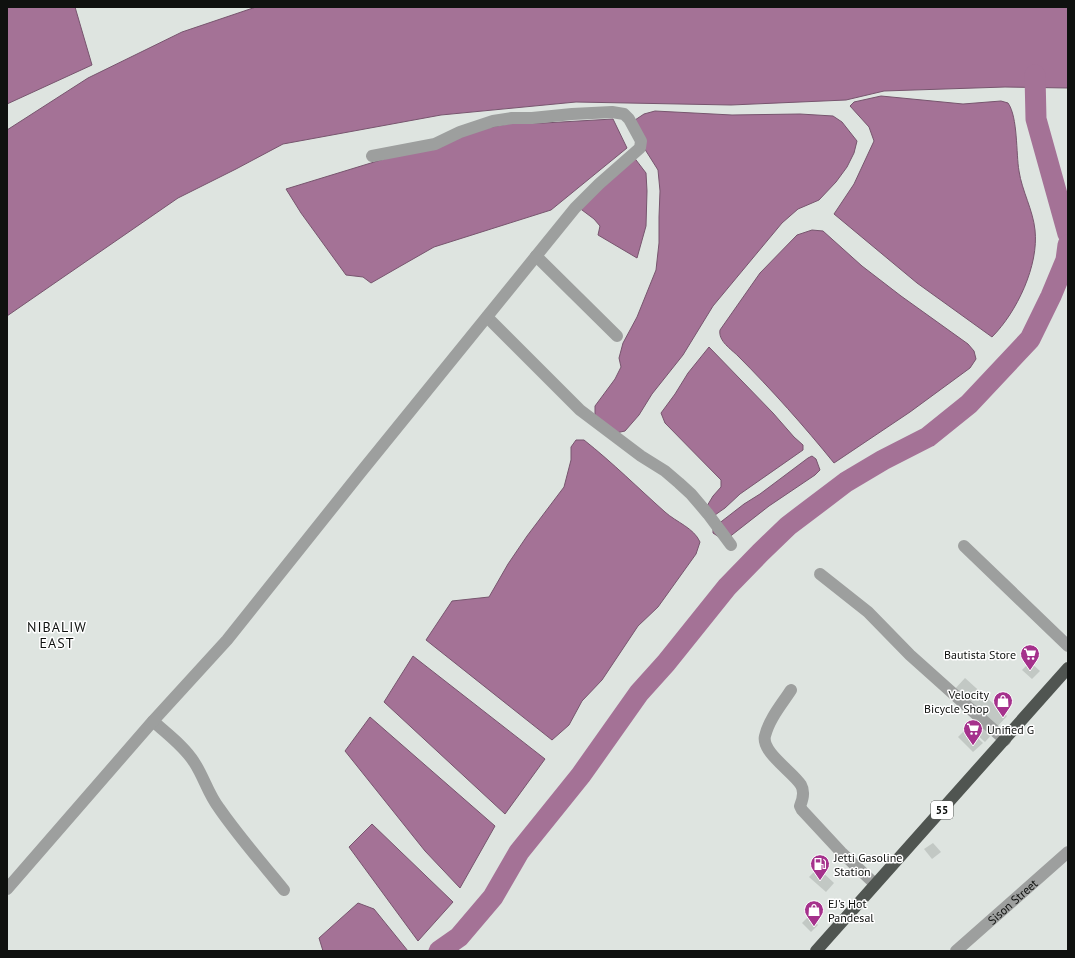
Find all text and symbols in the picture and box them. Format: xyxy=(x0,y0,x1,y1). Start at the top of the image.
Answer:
district label: NIBALIW EAST xyxy=(27,618,87,652)
supermarket icon: Bautista Store xyxy=(1019,643,1041,671)
place label: Bautista Store xyxy=(944,647,1016,662)
place label: Velocity Bicycle Shop xyxy=(924,687,989,716)
shop icon: Velocity Bicycle Shop xyxy=(992,690,1014,718)
supermarket icon: Unified G xyxy=(962,718,984,746)
place label: Unified G xyxy=(987,722,1034,737)
road number: 55 xyxy=(931,801,953,819)
place label: Jetti Gasoline Station xyxy=(833,850,902,879)
fuel station icon: Jetti Gasoline Station xyxy=(809,853,831,881)
street label: Sison Street xyxy=(984,875,1040,927)
place label: EJ's Hot Pandesal xyxy=(828,896,874,925)
shop icon: EJ's Hot Pandesal xyxy=(803,899,825,927)

